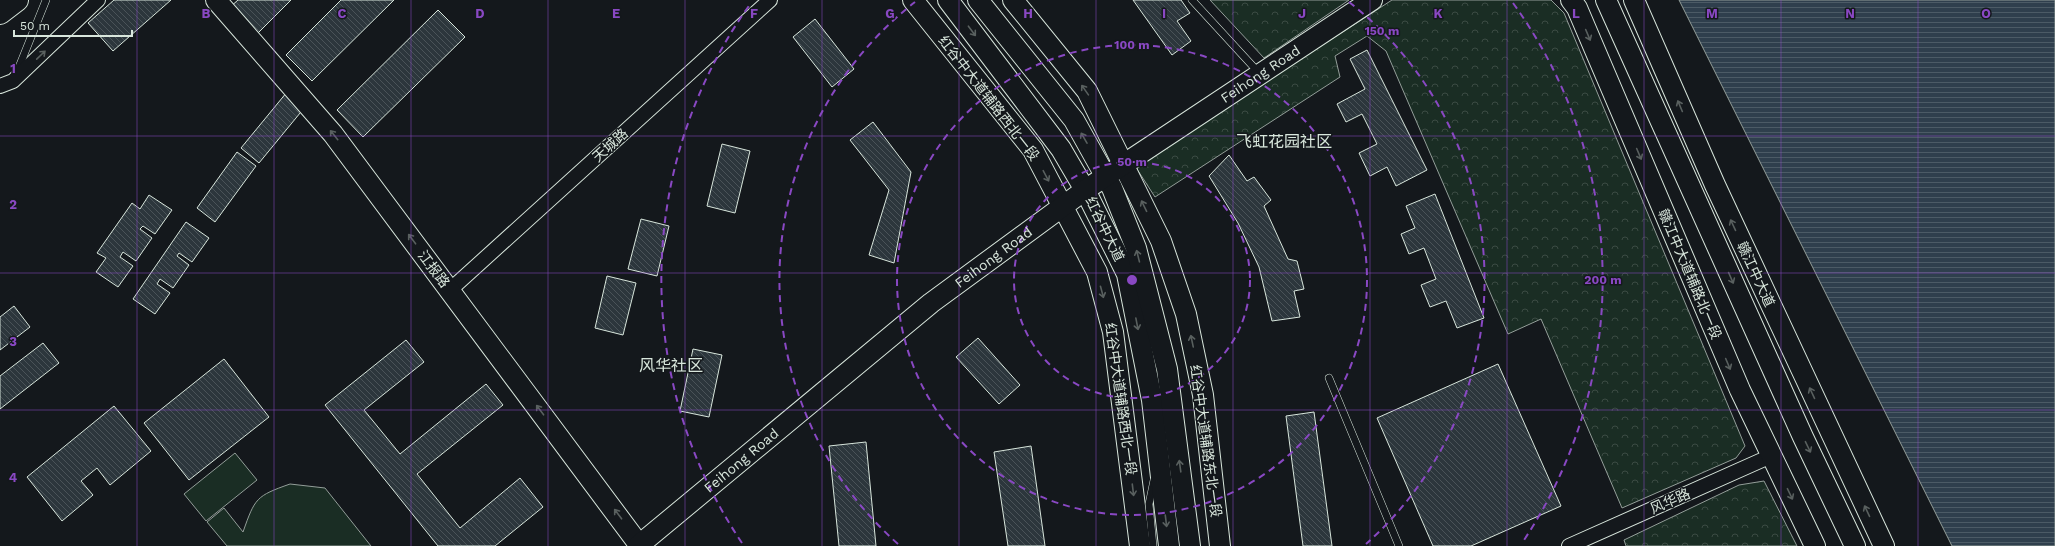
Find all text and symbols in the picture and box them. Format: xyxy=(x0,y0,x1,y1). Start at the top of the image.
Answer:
text: B xyxy=(202,6,211,21)
text: C xyxy=(338,6,347,21)
text: D xyxy=(475,6,485,21)
text: E xyxy=(612,6,620,21)
text: F xyxy=(750,6,758,21)
text: G xyxy=(885,6,895,21)
text: H xyxy=(1023,6,1033,21)
text: I xyxy=(1162,6,1166,21)
text: J xyxy=(1298,6,1306,21)
text: K xyxy=(1433,6,1443,21)
text: L xyxy=(1572,6,1580,21)
text: M xyxy=(1706,6,1718,21)
text: N xyxy=(1845,6,1855,21)
text: O xyxy=(1981,6,1991,21)
scale bar xyxy=(14,12,132,38)
text: 50 m xyxy=(20,19,50,33)
text: 150 m xyxy=(1365,24,1399,38)
one-way arrow xyxy=(968,26,976,37)
one-way arrow xyxy=(1585,28,1592,40)
street label: 红谷中大道辅路西北一段 xyxy=(935,32,1043,164)
text: 100 m xyxy=(1114,38,1150,52)
street label: Feihong Road xyxy=(1218,42,1303,106)
one-way arrow xyxy=(36,50,46,59)
text: 1 xyxy=(10,61,16,76)
one-way arrow xyxy=(1081,85,1089,96)
one-way arrow xyxy=(1676,100,1684,112)
street label: 天城路 xyxy=(589,125,631,165)
one-way arrow xyxy=(329,129,338,140)
one-way arrow xyxy=(1080,132,1088,144)
district label: 飞虹花园社区 xyxy=(1236,132,1332,151)
one-way arrow xyxy=(1636,148,1643,160)
text: 50 m xyxy=(1117,155,1147,169)
one-way arrow xyxy=(1043,169,1050,181)
street label: 红谷中大道 xyxy=(1082,194,1128,264)
text: 2 xyxy=(9,197,17,212)
one-way arrow xyxy=(1139,200,1147,212)
street label: 赣江中大道辅路北一段 xyxy=(1655,206,1725,342)
one-way arrow xyxy=(1729,219,1736,231)
street label: Feihong Road xyxy=(952,224,1035,291)
one-way arrow xyxy=(407,234,416,245)
street label: 赣江中大道 xyxy=(1734,239,1778,309)
street label: 江报路 xyxy=(415,247,453,291)
one-way arrow xyxy=(1134,250,1142,263)
one-way arrow xyxy=(1728,272,1735,284)
centre of rings xyxy=(1125,273,1139,287)
text: 200 m xyxy=(1584,273,1622,287)
one-way arrow xyxy=(1099,285,1107,298)
one-way arrow xyxy=(1133,317,1141,330)
street label: 红谷中大道辅路西北一段 xyxy=(1102,322,1140,476)
text: 3 xyxy=(9,334,17,349)
one-way arrow xyxy=(1187,335,1195,348)
district label: 风华社区 xyxy=(639,356,703,375)
one-way arrow xyxy=(1725,358,1733,370)
street label: 红谷中大道辅路东北一段 xyxy=(1187,364,1225,518)
one-way arrow xyxy=(1808,387,1815,399)
one-way arrow xyxy=(536,405,544,416)
street label: Feihong Road xyxy=(701,425,782,496)
one-way arrow xyxy=(1805,441,1812,453)
one-way arrow xyxy=(1176,460,1184,473)
text: 4 xyxy=(9,470,18,485)
one-way arrow xyxy=(1129,483,1137,496)
street label: 风华路 xyxy=(1648,485,1692,517)
one-way arrow xyxy=(1787,488,1794,500)
one-way arrow xyxy=(1863,505,1870,517)
one-way arrow xyxy=(613,509,622,520)
one-way arrow xyxy=(1162,515,1170,528)

